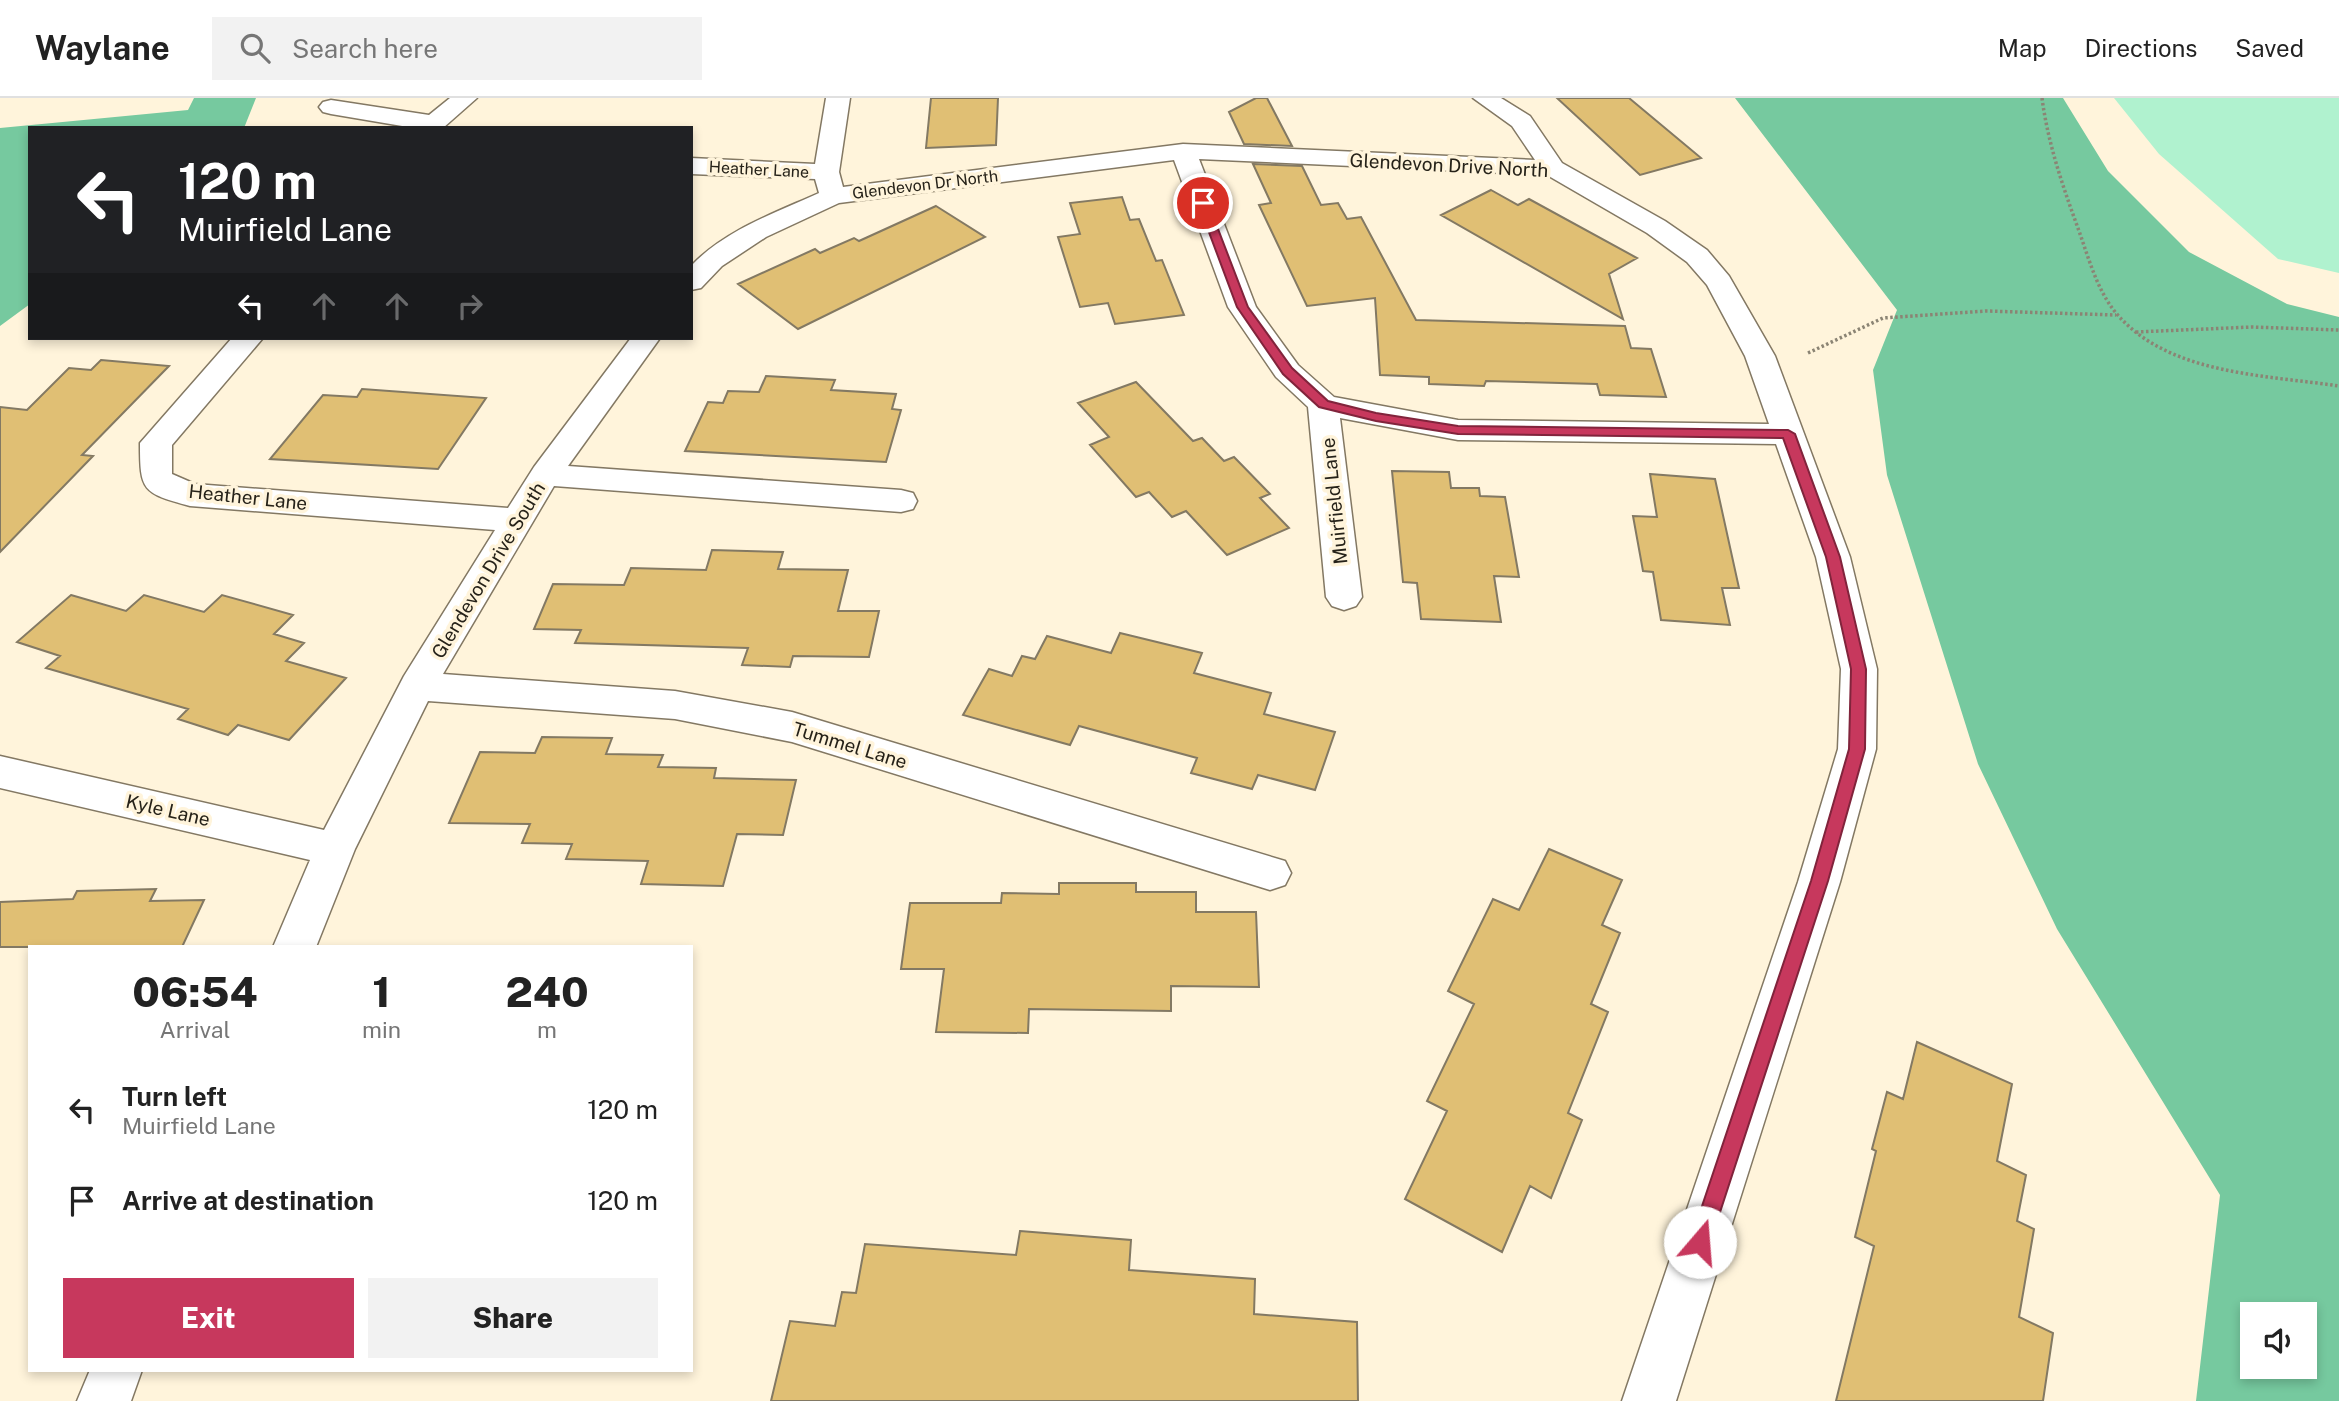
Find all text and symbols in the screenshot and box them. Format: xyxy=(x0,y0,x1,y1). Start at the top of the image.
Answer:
search box xyxy=(212,17,702,80)
text: Waylane xyxy=(35,29,170,67)
icon: search xyxy=(236,29,274,67)
text: Search here xyxy=(292,33,438,64)
text: Map xyxy=(1998,34,2047,62)
text: Directions xyxy=(2085,34,2197,62)
text: Saved xyxy=(2235,34,2304,62)
street label: Glendevon Drive North xyxy=(1349,149,1549,181)
text: 120 m xyxy=(178,152,317,210)
icon: left xyxy=(63,154,154,245)
street label: Heather Lane xyxy=(708,157,810,182)
street label: Glendevon Dr North xyxy=(851,166,999,203)
pin xyxy=(1173,173,1233,233)
icon: arrive xyxy=(1184,184,1222,222)
text: Muirfield Lane xyxy=(178,211,392,248)
icon: left xyxy=(232,287,270,325)
icon: ahead xyxy=(305,287,343,325)
icon: ahead xyxy=(378,287,416,325)
icon: right xyxy=(451,287,489,325)
street label: Muirfield Lane xyxy=(1316,437,1352,565)
street label: Glendevon Drive South xyxy=(427,478,549,662)
street label: Heather Lane xyxy=(188,480,308,514)
street label: Tummel Lane xyxy=(790,717,910,773)
street label: Kyle Lane xyxy=(124,790,212,830)
text: 06:54 xyxy=(132,967,258,1016)
text: 1 xyxy=(372,967,391,1016)
text: 240 xyxy=(505,967,589,1016)
text: Arrival xyxy=(160,1016,231,1043)
text: min xyxy=(362,1016,401,1043)
text: m xyxy=(537,1016,557,1043)
text: Turn left xyxy=(122,1081,227,1112)
icon: left xyxy=(63,1091,101,1129)
text: 120 m xyxy=(587,1094,658,1125)
text: Muirfield Lane xyxy=(122,1112,276,1139)
icon: arrive xyxy=(63,1182,101,1220)
text: Arrive at destination xyxy=(122,1185,374,1216)
text: 120 m xyxy=(587,1185,658,1216)
position arrow xyxy=(1663,1205,1737,1279)
button: Exit xyxy=(63,1278,354,1358)
button: Share xyxy=(368,1278,658,1358)
map controls xyxy=(2240,1302,2317,1379)
button: sound xyxy=(2240,1302,2317,1379)

